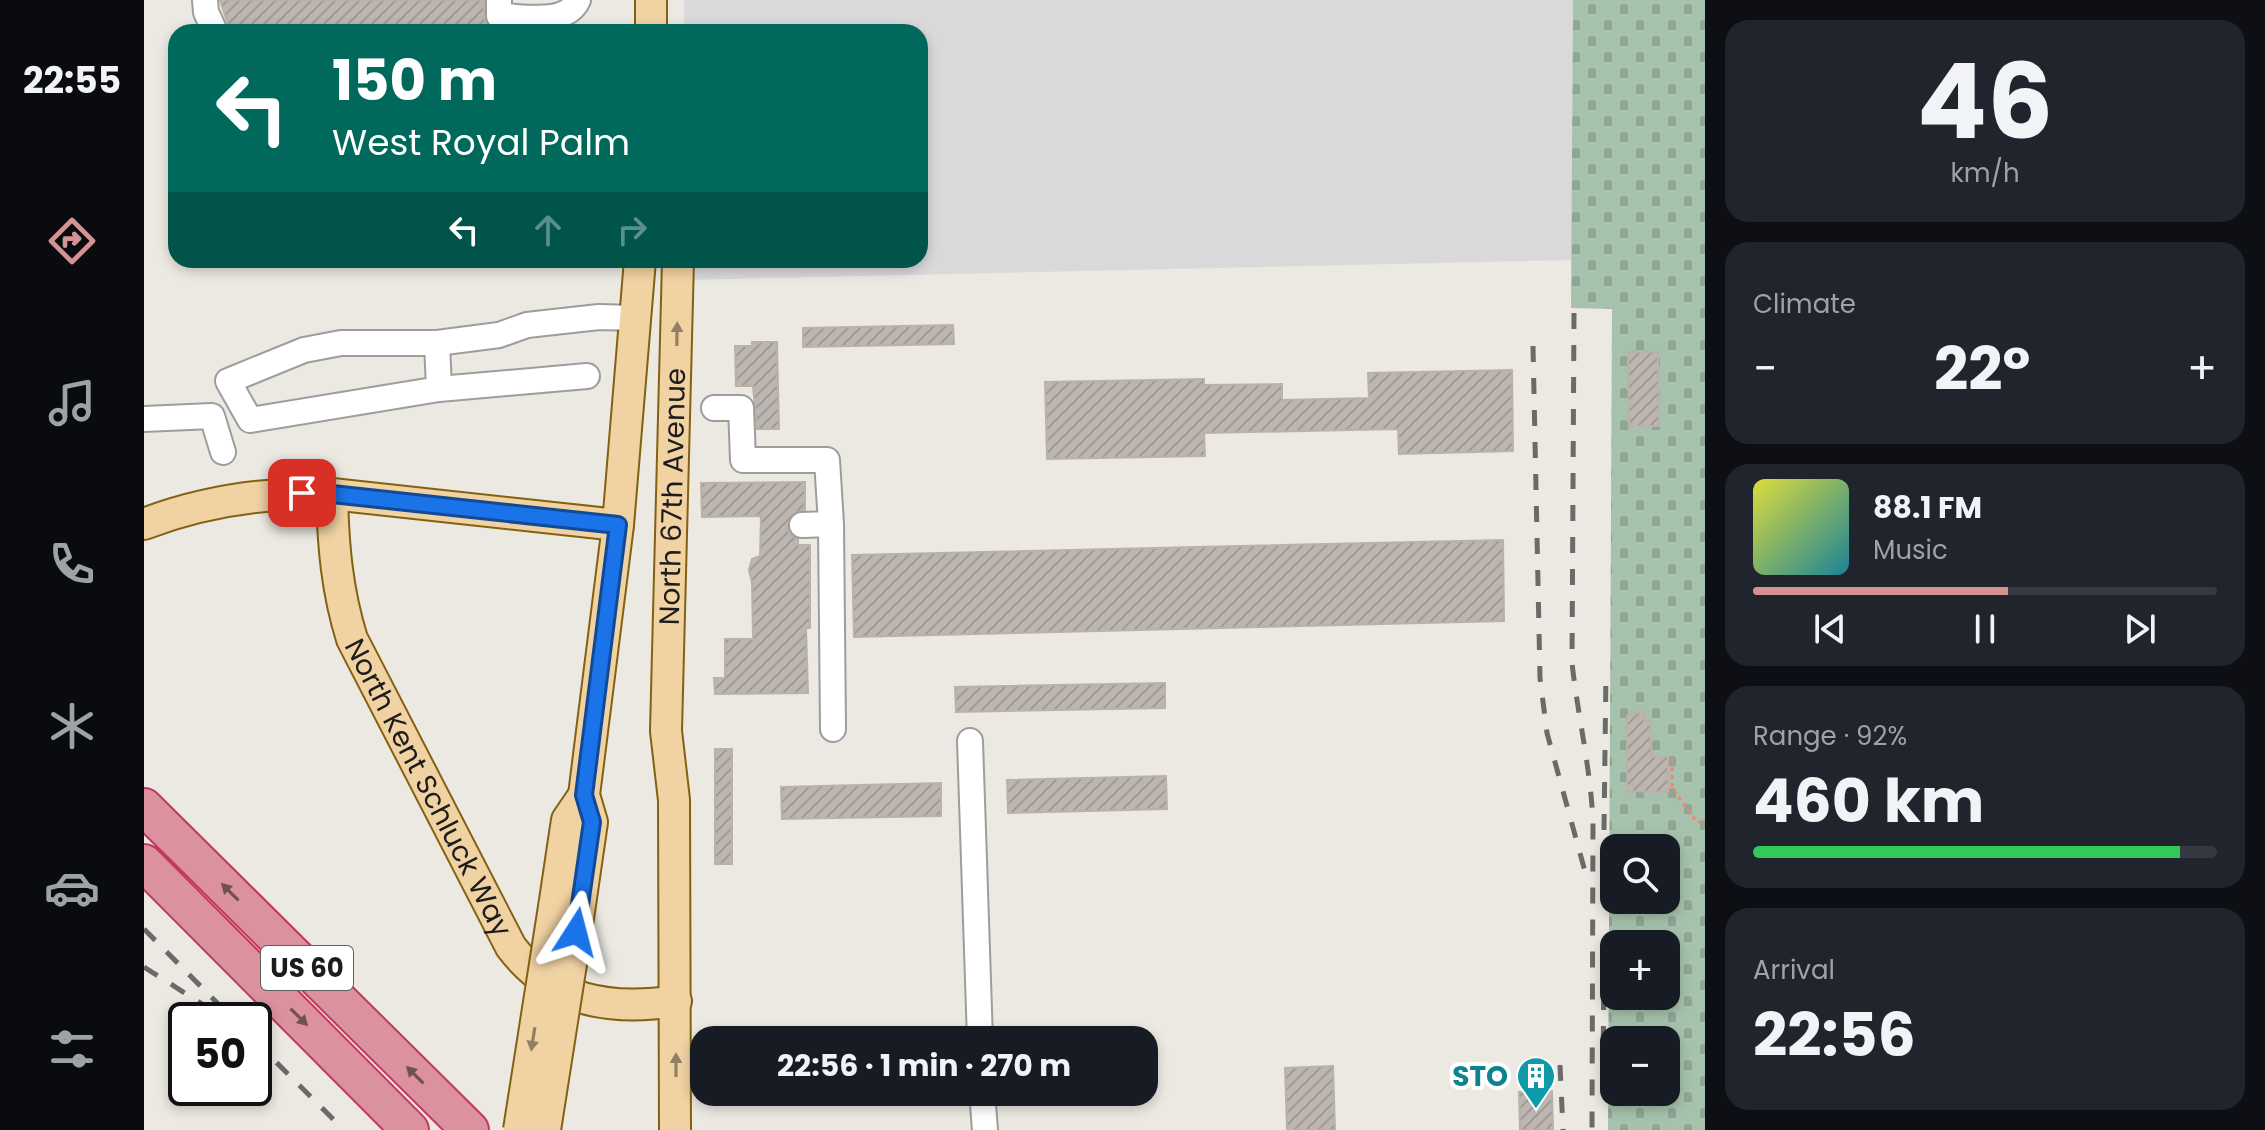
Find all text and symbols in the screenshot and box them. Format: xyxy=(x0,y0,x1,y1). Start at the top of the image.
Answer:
text: 46 xyxy=(1917,29,2053,174)
text: 150 m xyxy=(332,41,497,120)
text: 22:55 xyxy=(23,55,121,106)
icon: left xyxy=(200,56,304,160)
text: West Royal Palm xyxy=(332,117,630,168)
text: km/h xyxy=(1950,155,2020,191)
icon: left xyxy=(442,208,486,252)
icon: ahead xyxy=(526,208,570,252)
icon: right xyxy=(610,208,654,252)
icon: directions xyxy=(44,213,100,269)
text: Climate xyxy=(1753,286,1856,322)
one-way arrow xyxy=(671,321,683,346)
text: 22° xyxy=(1934,327,2030,411)
text: − xyxy=(1753,338,1777,399)
text: + xyxy=(2187,338,2217,399)
street label: North 67th Avenue xyxy=(649,367,695,626)
icon: music xyxy=(44,375,100,431)
pin xyxy=(268,459,336,527)
icon: arrive xyxy=(280,471,324,515)
text: 88.1 FM xyxy=(1873,486,1982,529)
text: Music xyxy=(1873,532,1948,568)
icon: phone xyxy=(44,536,100,592)
icon: previous xyxy=(1808,607,1852,651)
icon: pause xyxy=(1963,607,2007,651)
icon: next xyxy=(2118,607,2162,651)
street label: North Kent Schluck Way xyxy=(336,632,522,944)
icon: climate xyxy=(44,698,100,754)
text: Range · 92% xyxy=(1753,718,1907,754)
text: 460 km xyxy=(1753,759,1984,843)
map controls xyxy=(1600,834,1680,1106)
button: search xyxy=(1600,834,1680,914)
icon: car xyxy=(44,860,100,916)
one-way arrow xyxy=(221,883,240,902)
position arrow xyxy=(534,890,618,974)
button: + xyxy=(1600,930,1680,1010)
road number: US 60 xyxy=(261,946,353,990)
text: Arrival xyxy=(1753,952,1835,988)
text: 22:56 xyxy=(1753,993,1916,1077)
speed limit sign: 50 xyxy=(168,1002,272,1106)
one-way arrow xyxy=(289,1007,308,1026)
icon: filters xyxy=(44,1021,100,1077)
button: − xyxy=(1600,1026,1680,1106)
one-way arrow xyxy=(526,1027,539,1052)
text: 22:56 · 1 min · 270 m xyxy=(777,1044,1071,1087)
one-way arrow xyxy=(670,1052,682,1077)
building icon: STO xyxy=(1515,1055,1557,1110)
place label: STO xyxy=(1452,1057,1508,1096)
one-way arrow xyxy=(406,1066,425,1085)

